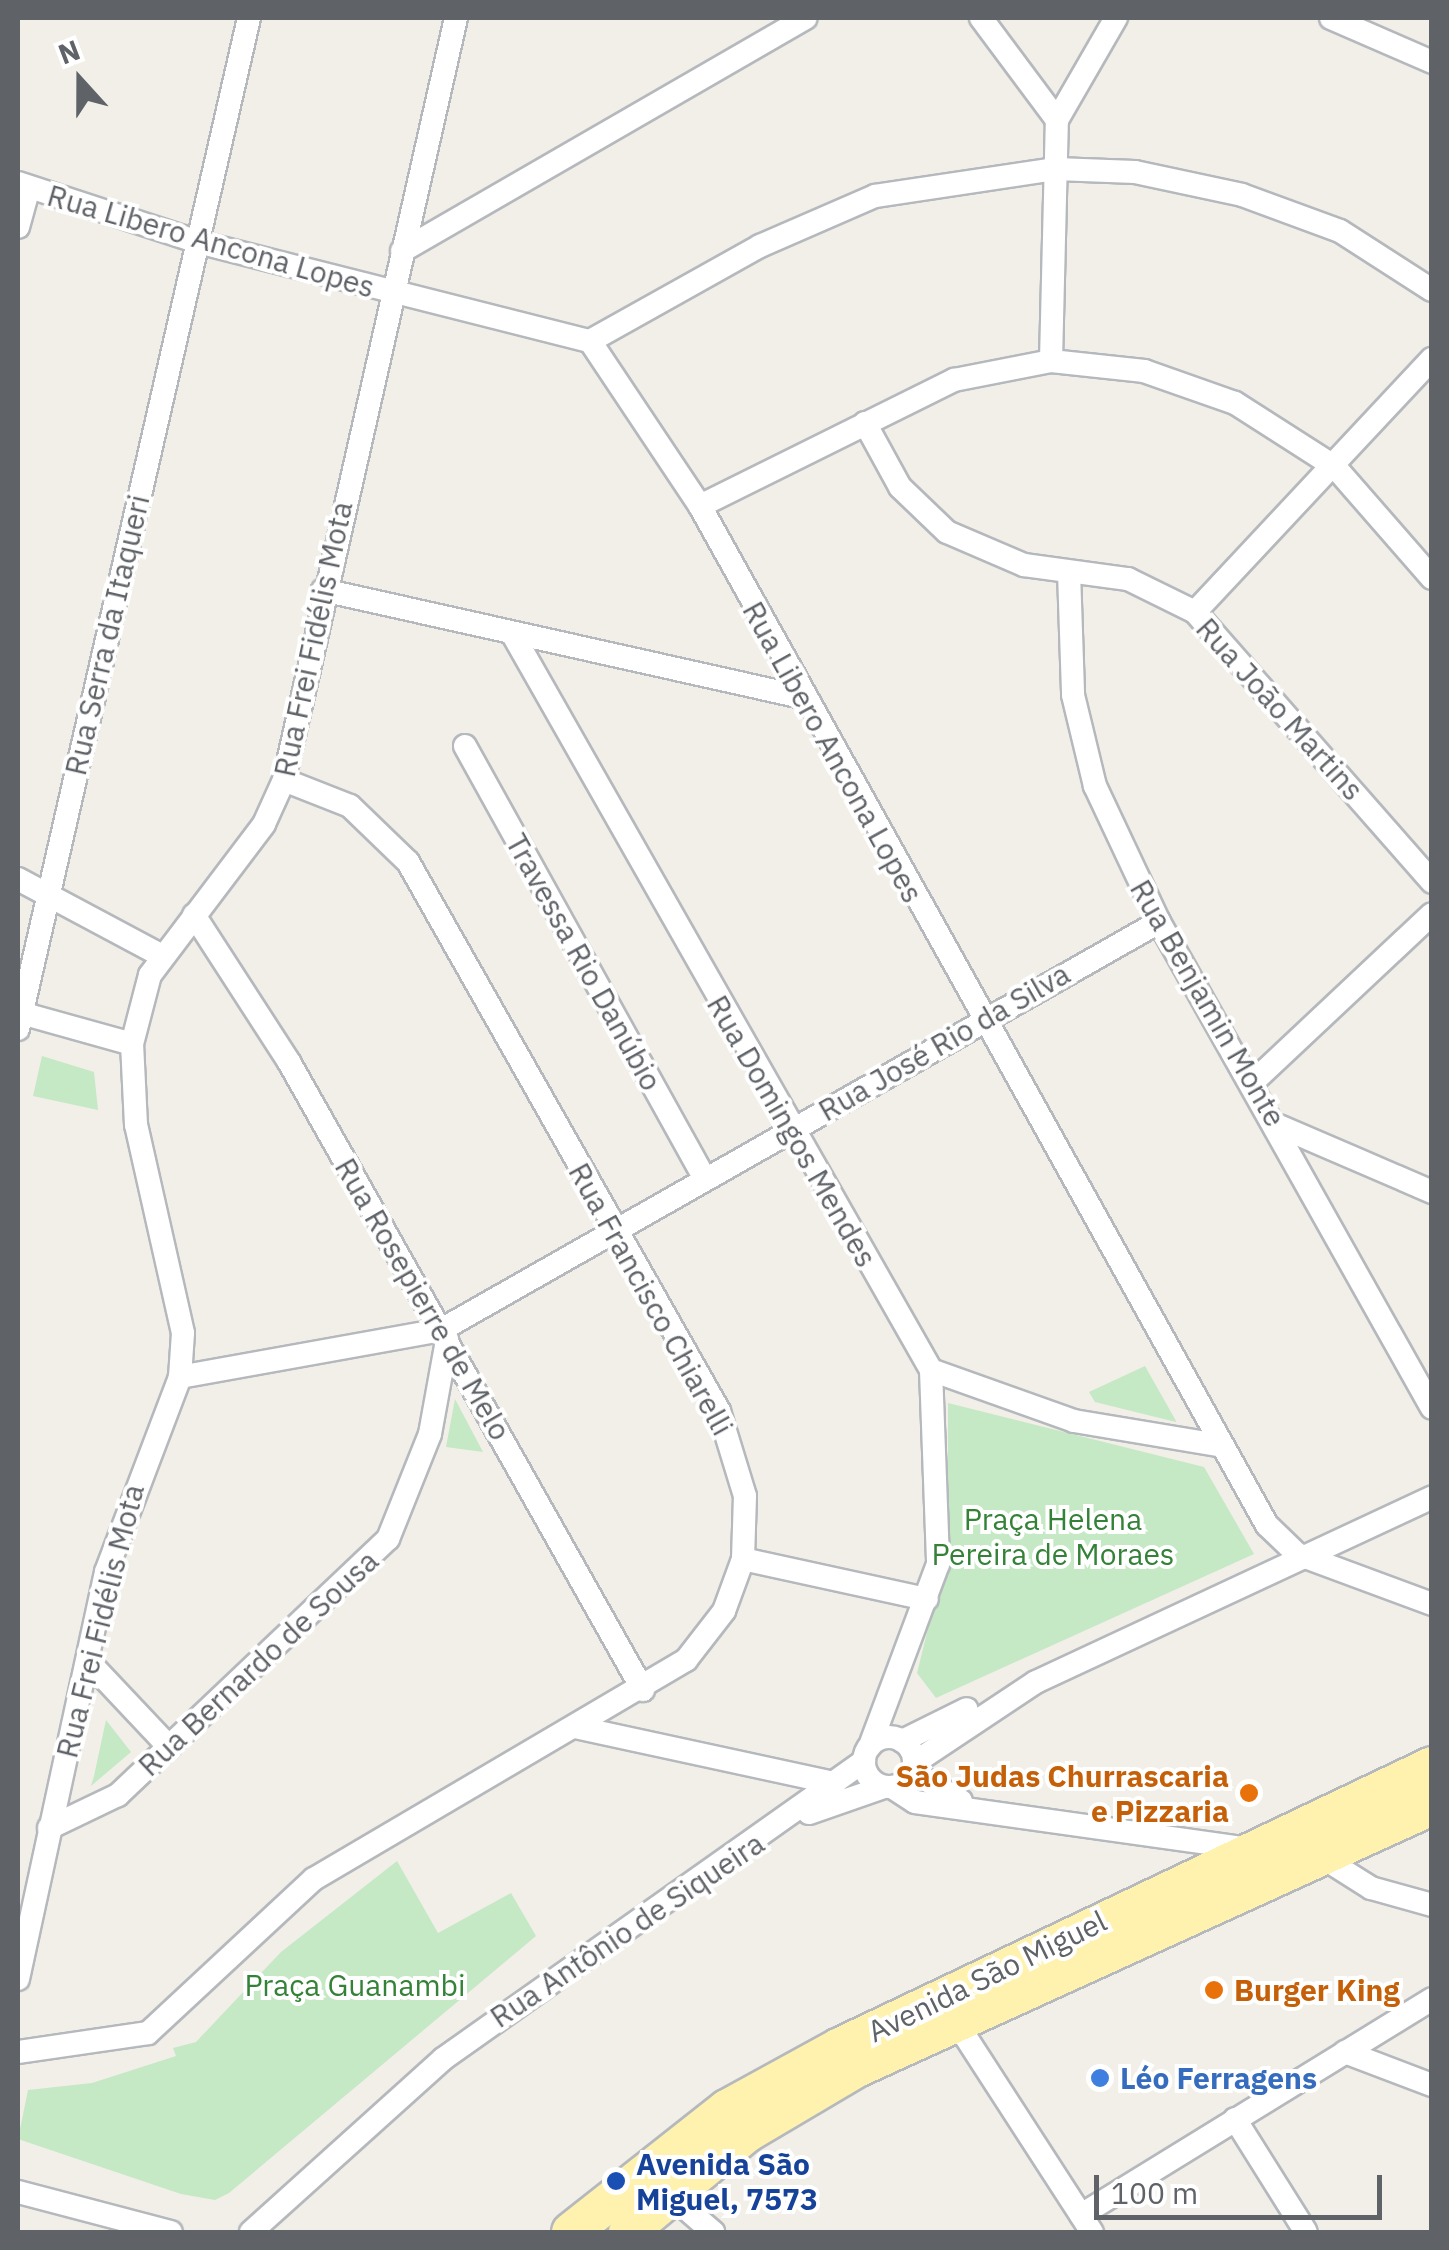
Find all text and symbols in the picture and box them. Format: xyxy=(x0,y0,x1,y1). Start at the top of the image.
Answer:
north arrow xyxy=(30,30,130,130)
text: N xyxy=(53,31,85,72)
street label: Rua Libero Ancona Lopes xyxy=(43,177,379,305)
street label: Rua Serra da Itaqueri xyxy=(57,491,157,779)
street label: Rua Frei Fidélis Mota xyxy=(266,498,360,780)
street label: Rua Libero Ancona Lopes xyxy=(735,595,931,909)
street label: Rua João Martins xyxy=(1189,611,1371,807)
street label: Travessa Rio Danúbio xyxy=(498,827,670,1097)
street label: Rua Benjamin Monte xyxy=(1123,873,1293,1133)
street label: Rua José Rio da Silva xyxy=(812,955,1076,1129)
street label: Rua Domingos Mendes xyxy=(700,989,884,1273)
street label: Rua Rosepierre de Melo xyxy=(328,1152,518,1446)
street label: Rua Francisco Chiarelli xyxy=(561,1157,741,1441)
street label: Rua Frei Fidélis Mota xyxy=(49,1481,151,1761)
park label: Praça Helena Pereira de Moraes xyxy=(932,1501,1174,1572)
street label: Rua Bernardo de Sousa xyxy=(131,1543,385,1783)
place label: São Judas Churrascaria e Pizzaria xyxy=(895,1758,1229,1828)
marker: São Judas Churrascaria e Pizzaria xyxy=(1238,1782,1260,1804)
street label: Rua Antônio de Siqueira xyxy=(483,1825,771,2035)
street label: Avenida São Miguel xyxy=(862,1903,1112,2049)
park label: Praça Guanambi xyxy=(244,1967,466,2003)
place label: Burger King xyxy=(1234,1972,1400,2008)
marker: Burger King xyxy=(1203,1979,1225,2001)
place label: Léo Ferragens xyxy=(1120,2060,1317,2096)
marker: Léo Ferragens xyxy=(1089,2067,1111,2089)
place label: Avenida São Miguel, 7573 xyxy=(636,2146,818,2216)
scale bar xyxy=(1099,2155,1386,2217)
marker: Avenida São Miguel, 7573 xyxy=(605,2170,627,2192)
text: 100 m xyxy=(1111,2173,1198,2212)

